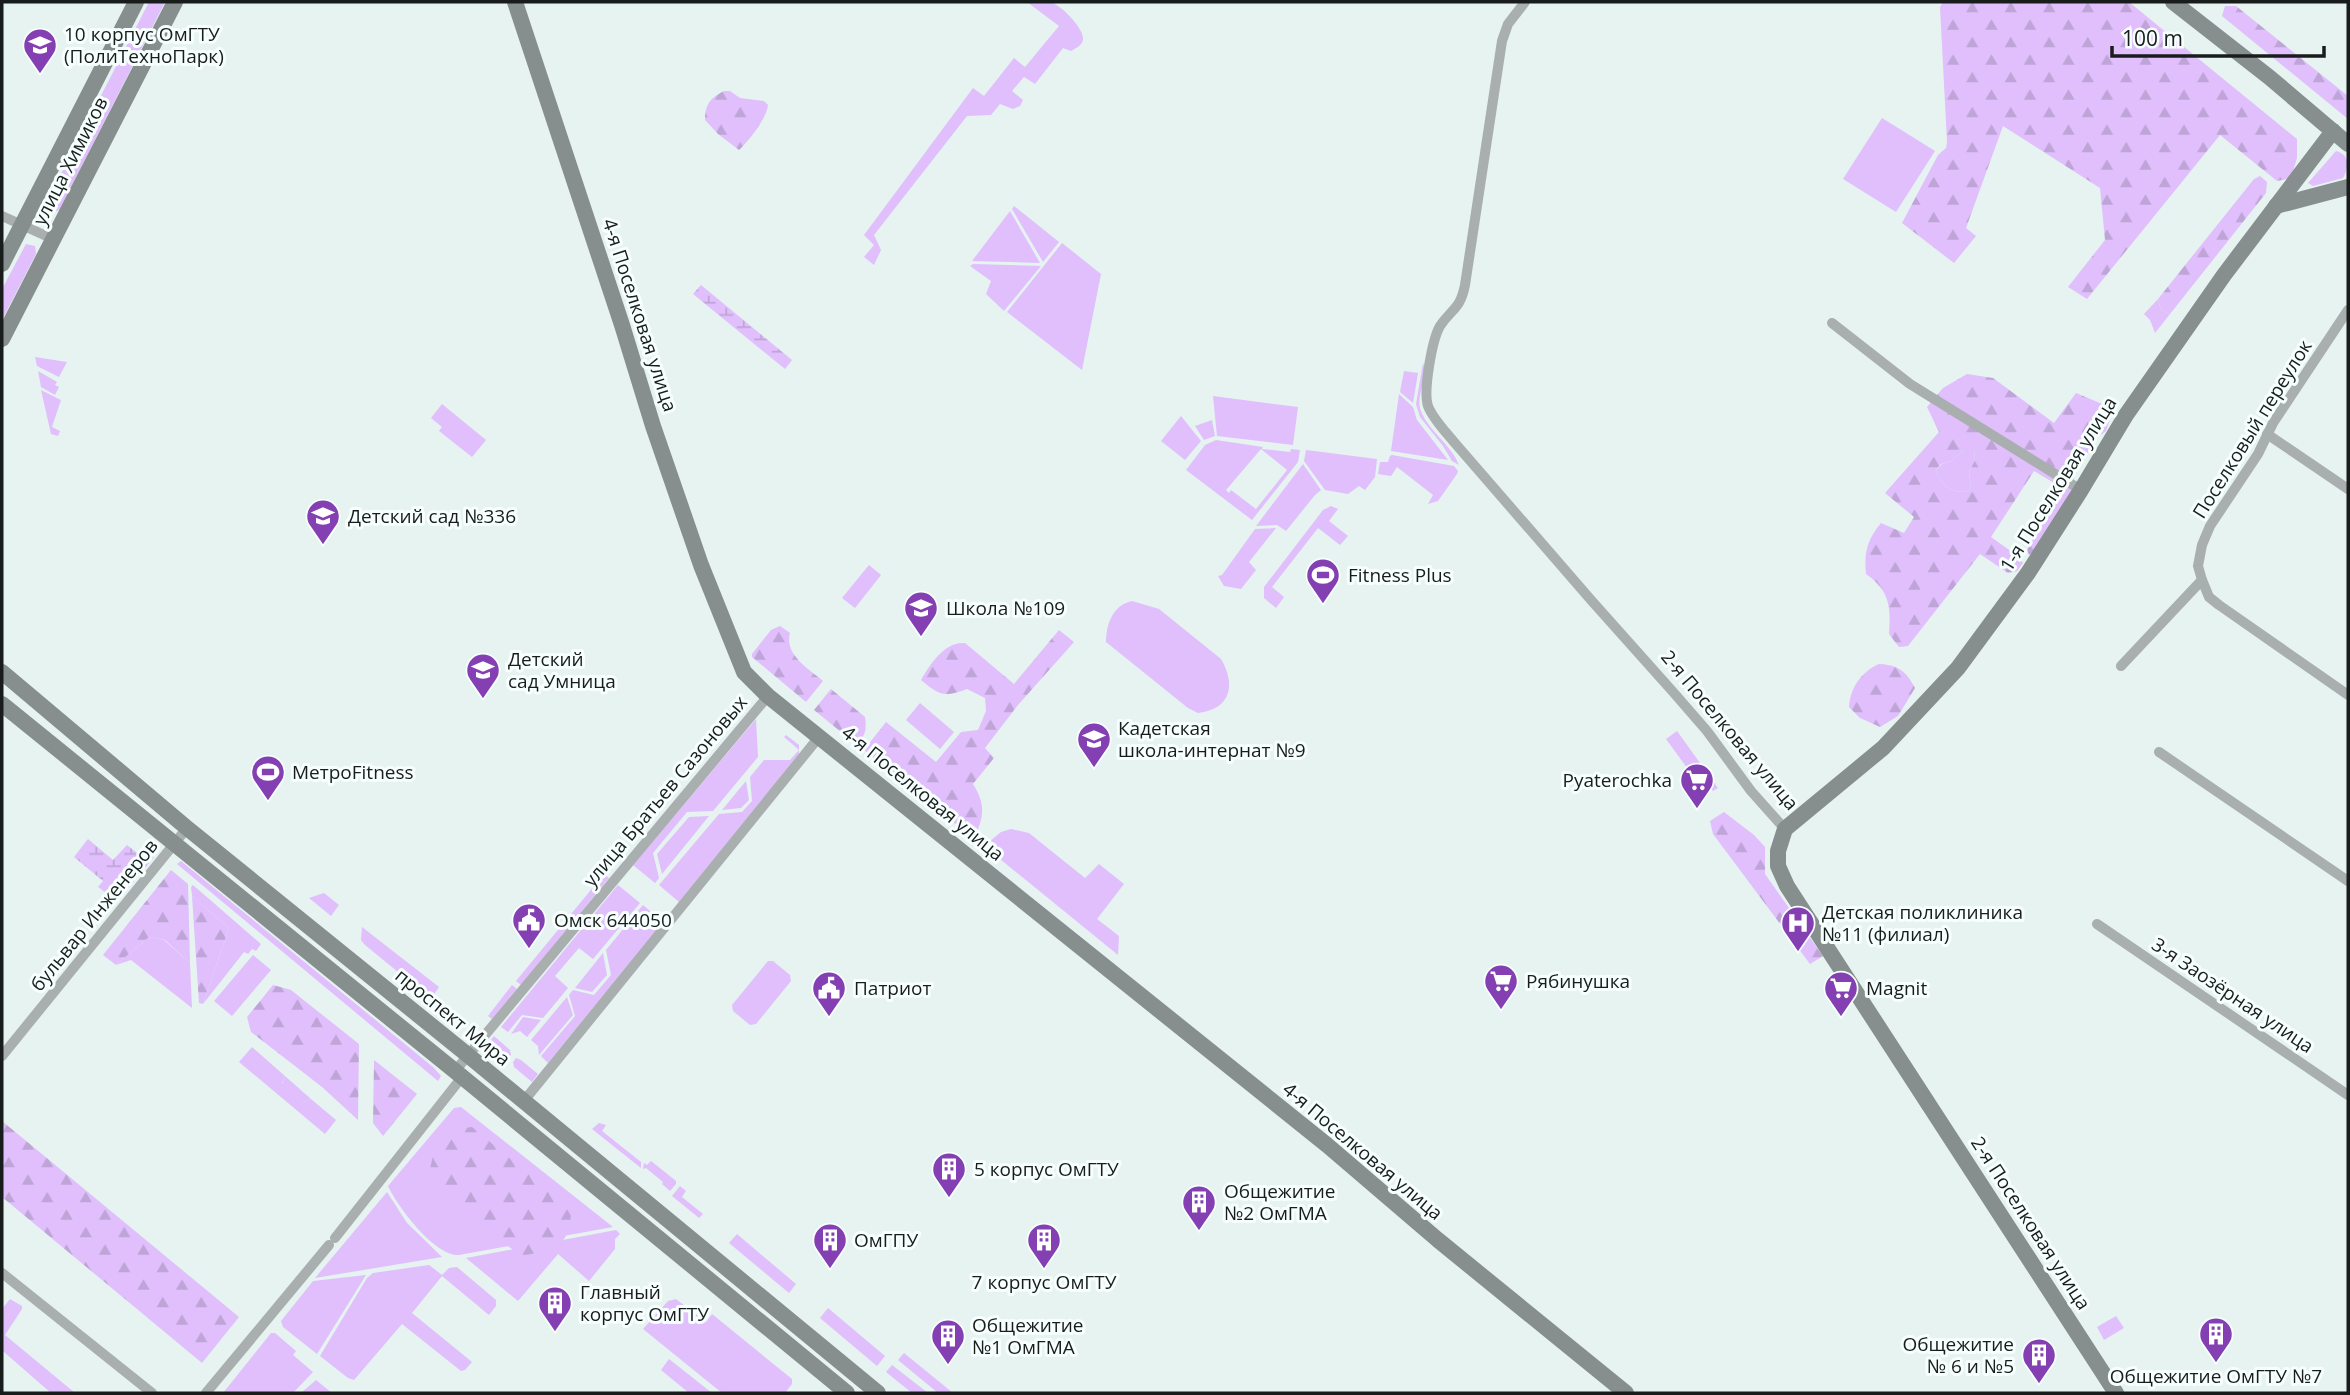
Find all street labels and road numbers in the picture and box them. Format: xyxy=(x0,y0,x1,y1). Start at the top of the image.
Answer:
street label: улица Химиков xyxy=(26,92,114,230)
street label: 4-я Поселковая улица xyxy=(597,215,683,415)
street label: Поселковый переулок xyxy=(2186,335,2318,523)
street label: 1-я Поселковая улица xyxy=(1994,392,2122,576)
street label: 2-я Поселковая улица xyxy=(1655,644,1805,816)
street label: улица Братьев Сазоновых xyxy=(577,690,753,892)
street label: 4-я Поселковая улица xyxy=(837,720,1009,866)
street label: бульвар Инженеров xyxy=(25,833,164,997)
street label: 3-я Заозёрная улица xyxy=(2147,931,2319,1059)
street label: проспект Мира xyxy=(390,962,516,1072)
street label: 4-я Поселковая улица xyxy=(1277,1076,1449,1226)
street label: 2-я Поселковая улица xyxy=(1965,1131,2097,1315)

